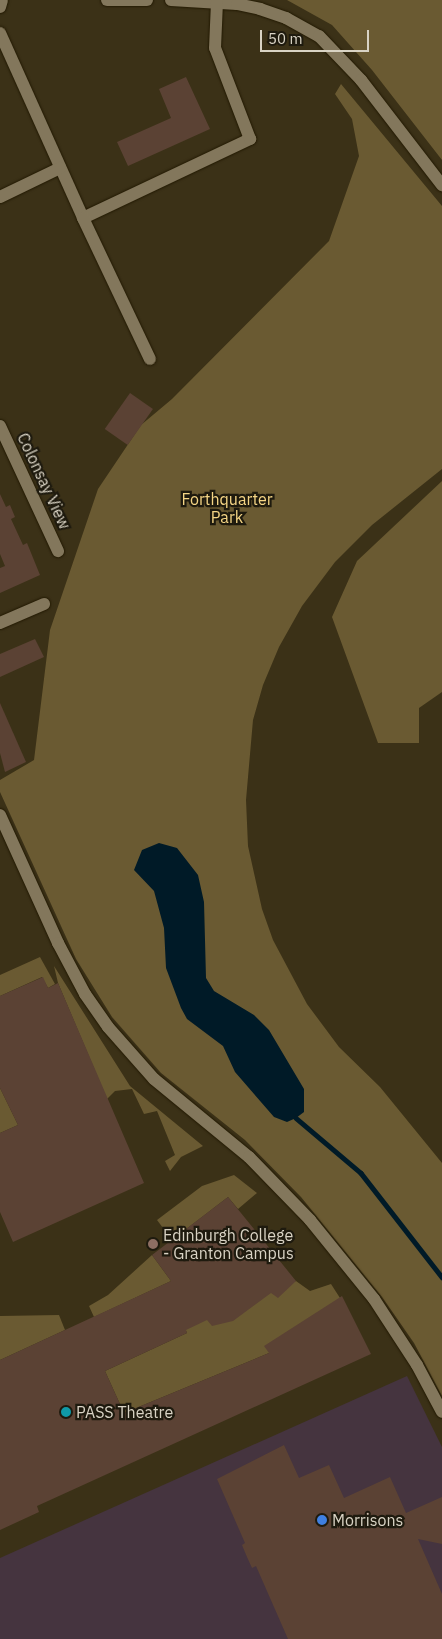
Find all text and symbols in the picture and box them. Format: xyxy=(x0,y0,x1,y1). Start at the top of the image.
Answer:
scale bar xyxy=(262,20,371,52)
text: 50 m xyxy=(268,29,303,48)
street label: Colonsay View xyxy=(13,430,75,532)
park label: Forthquarter Park xyxy=(181,489,273,527)
place label: Edinburgh College - Granton Campus xyxy=(163,1225,294,1263)
marker: Edinburgh College - Granton Campus xyxy=(147,1238,159,1250)
place label: PASS Theatre xyxy=(76,1402,173,1422)
marker: PASS Theatre xyxy=(60,1406,72,1418)
place label: Morrisons xyxy=(332,1510,403,1530)
marker: Morrisons xyxy=(316,1514,328,1526)

